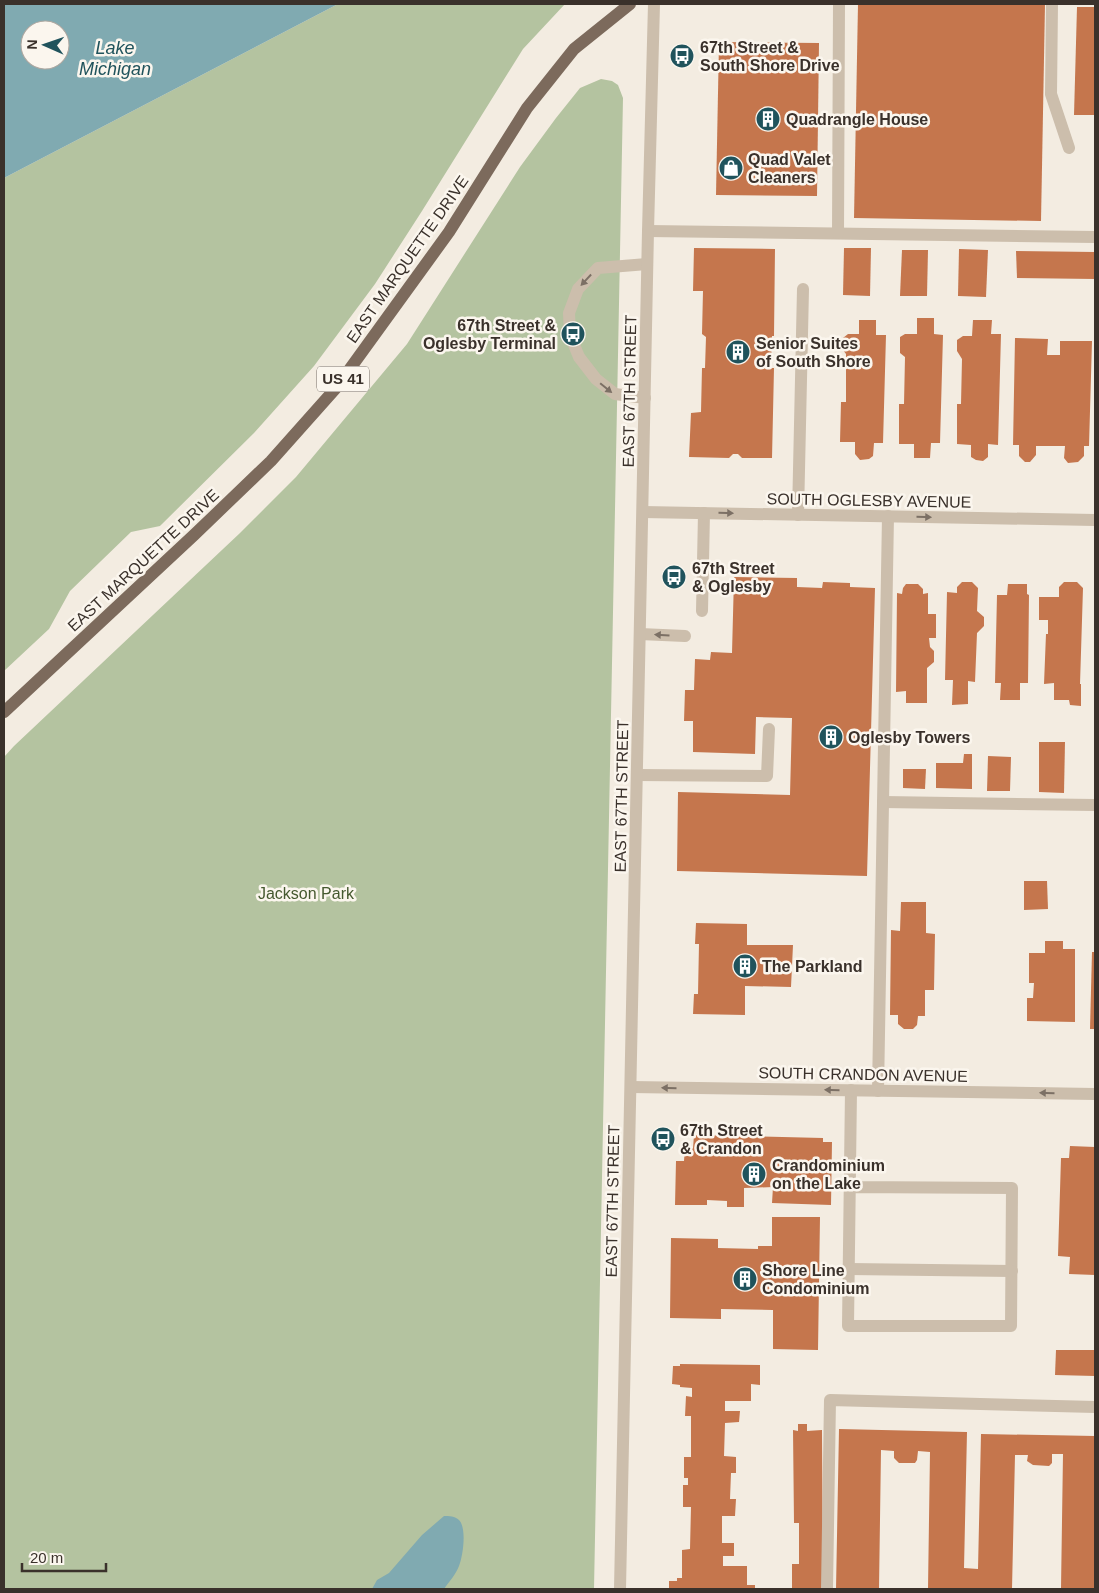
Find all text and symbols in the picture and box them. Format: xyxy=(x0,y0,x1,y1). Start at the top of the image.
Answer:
north arrow xyxy=(20,20,70,70)
water label: Lake Michigan xyxy=(79,38,151,79)
text: N xyxy=(24,39,40,50)
place label: 67th Street & South Shore Drive xyxy=(700,39,840,74)
bus stop icon: 67th Street & South Shore Drive xyxy=(669,43,695,69)
building icon: Quadrangle House xyxy=(755,106,781,132)
place label: Quadrangle House xyxy=(786,111,928,128)
place label: Quad Valet Cleaners xyxy=(748,151,831,186)
shop icon: Quad Valet Cleaners xyxy=(718,155,744,181)
street label: EAST MARQUETTE DRIVE xyxy=(343,173,472,346)
one-way arrow xyxy=(580,274,592,286)
street label: EAST 67TH STREET xyxy=(620,314,639,467)
place label: 67th Street & Oglesby Terminal xyxy=(423,317,556,352)
bus stop icon: 67th Street & Oglesby Terminal xyxy=(560,321,586,347)
place label: Senior Suites of South Shore xyxy=(756,335,871,370)
building icon: Senior Suites of South Shore xyxy=(725,339,751,365)
road number: US 41 xyxy=(317,366,369,392)
one-way arrow xyxy=(599,382,612,393)
street label: EAST MARQUETTE DRIVE xyxy=(65,486,222,635)
street label: SOUTH OGLESBY AVENUE xyxy=(766,490,972,511)
one-way arrow xyxy=(719,510,735,518)
one-way arrow xyxy=(916,513,932,521)
place label: 67th Street & Oglesby xyxy=(692,560,775,595)
bus stop icon: 67th Street & Oglesby xyxy=(661,564,687,590)
one-way arrow xyxy=(654,630,670,638)
street label: EAST 67TH STREET xyxy=(612,719,631,872)
building icon: Oglesby Towers xyxy=(818,724,844,750)
place label: Oglesby Towers xyxy=(848,729,971,746)
park label: Jackson Park xyxy=(258,885,355,902)
building icon: The Parkland xyxy=(732,953,758,979)
place label: The Parkland xyxy=(762,958,862,975)
street label: SOUTH CRANDON AVENUE xyxy=(758,1064,968,1085)
one-way arrow xyxy=(661,1084,677,1092)
one-way arrow xyxy=(823,1086,839,1094)
one-way arrow xyxy=(1038,1089,1054,1097)
place label: 67th Street & Crandon xyxy=(680,1122,763,1157)
street label: EAST 67TH STREET xyxy=(603,1124,622,1277)
bus stop icon: 67th Street & Crandon xyxy=(650,1126,676,1152)
place label: Crandominium on the Lake xyxy=(772,1157,885,1192)
building icon: Crandominium on the Lake xyxy=(741,1161,767,1187)
place label: Shore Line Condominium xyxy=(762,1262,870,1297)
building icon: Shore Line Condominium xyxy=(732,1266,758,1292)
scale bar xyxy=(22,1540,106,1572)
text: 20 m xyxy=(30,1549,63,1566)

